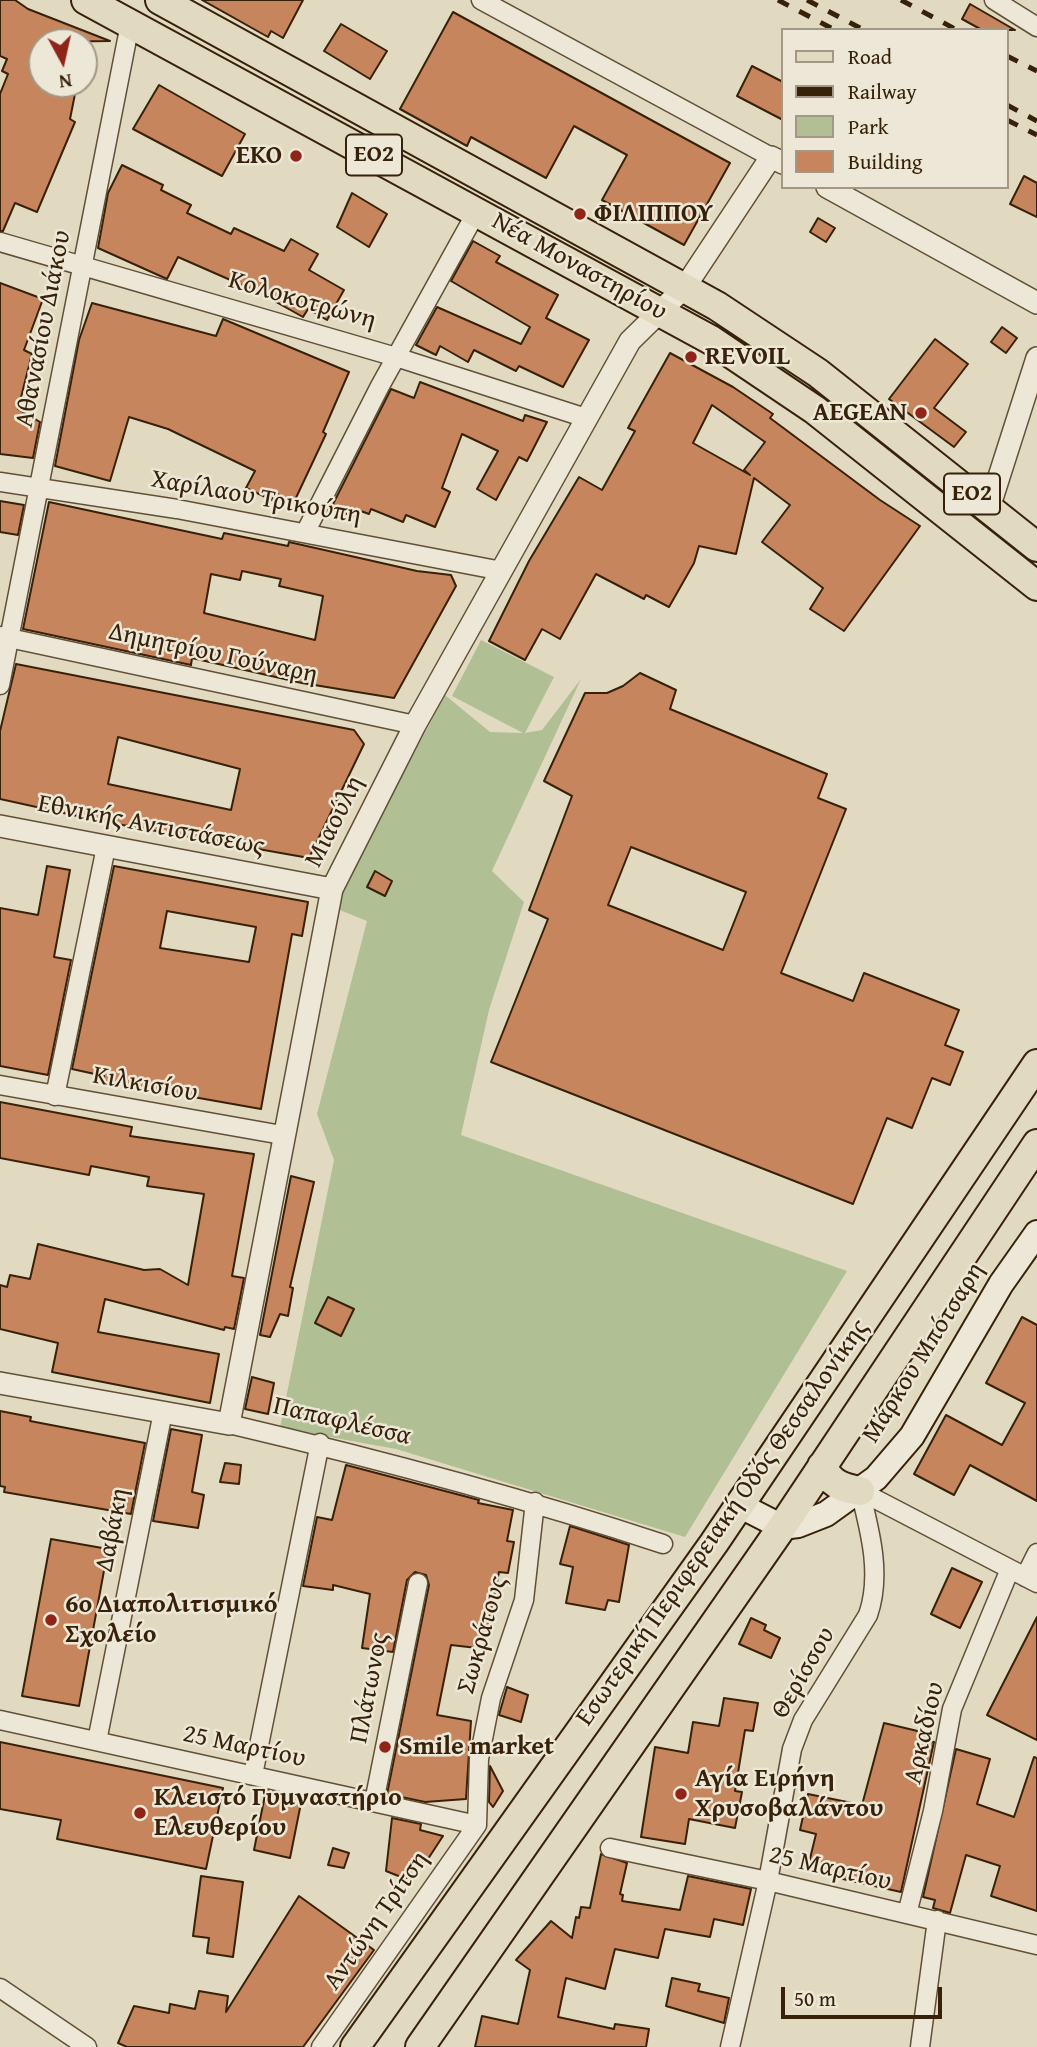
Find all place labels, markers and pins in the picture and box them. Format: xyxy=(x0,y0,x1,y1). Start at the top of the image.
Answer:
place label: EKO xyxy=(236,140,282,172)
marker: EKO xyxy=(288,148,304,164)
place label: ΦΙΛΙΠΠΟΥ xyxy=(594,198,713,230)
marker: ΦΙΛΙΠΠΟΥ xyxy=(572,206,588,222)
place label: REVOIL xyxy=(705,341,790,373)
marker: REVOIL xyxy=(683,349,699,365)
place label: AEGEAN xyxy=(813,397,907,429)
marker: AEGEAN xyxy=(913,405,929,421)
place label: 6ο Διαπολιτισμικό Σχολείο xyxy=(65,1589,278,1650)
marker: 6ο Διαπολιτισμικό Σχολείο xyxy=(43,1612,59,1628)
place label: Smile market xyxy=(399,1731,554,1763)
marker: Smile market xyxy=(377,1739,393,1755)
place label: Αγία Ειρήνη Χρυσοβαλάντου xyxy=(695,1763,883,1824)
place label: Κλειστό Γυμναστήριο Ελευθερίου xyxy=(154,1782,402,1843)
marker: Αγία Ειρήνη Χρυσοβαλάντου xyxy=(673,1786,689,1802)
marker: Κλειστό Γυμναστήριο Ελευθερίου xyxy=(132,1805,148,1821)

